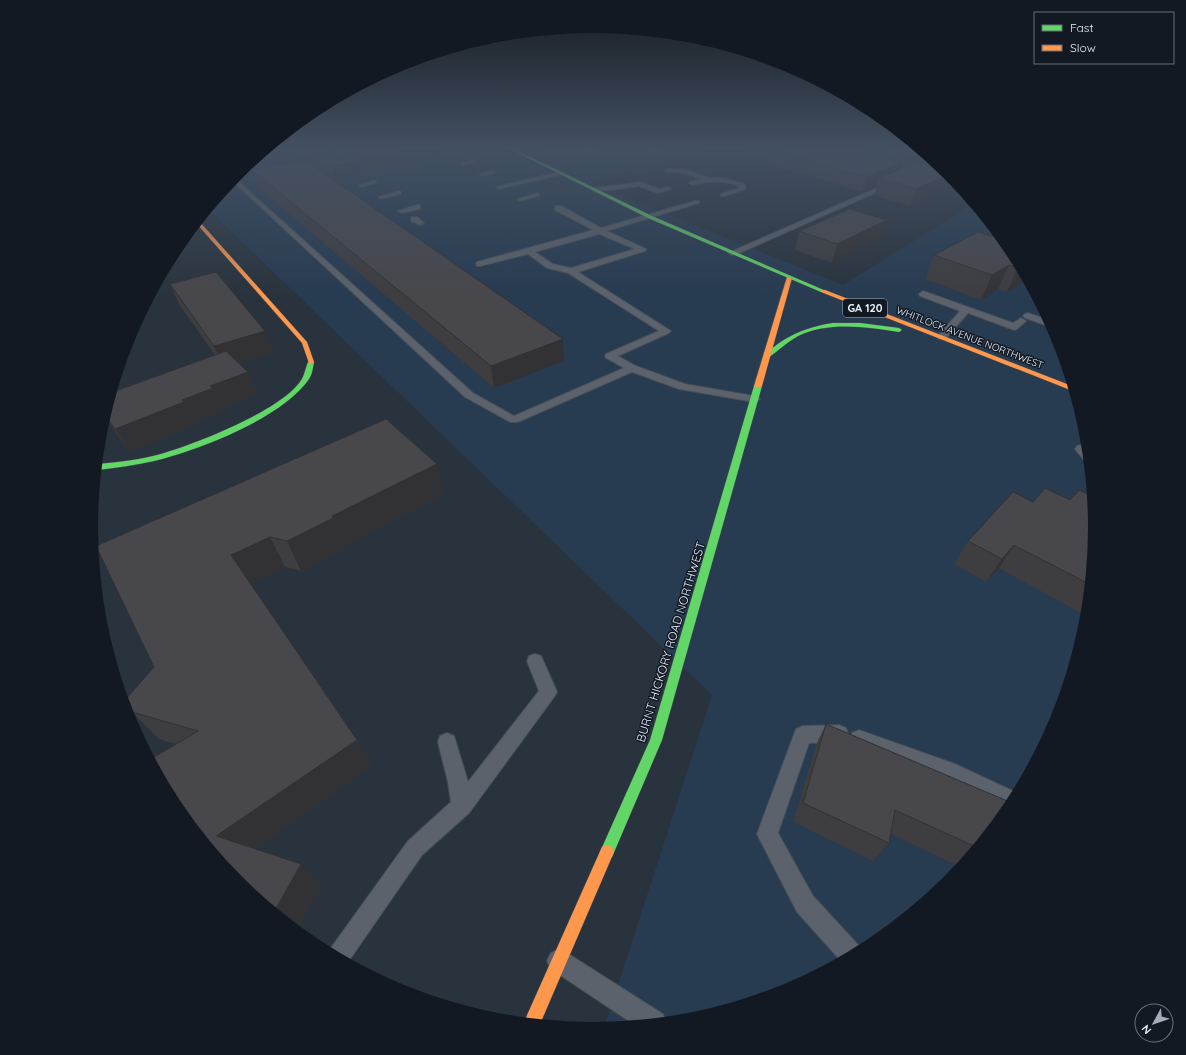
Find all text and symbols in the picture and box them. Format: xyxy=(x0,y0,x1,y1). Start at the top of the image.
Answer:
legend xyxy=(1034,12,1174,64)
text: Fast xyxy=(1070,20,1094,35)
text: Slow xyxy=(1070,40,1096,55)
road number: GA 120 xyxy=(843,299,887,317)
street label: WHITLOCK AVENUE NORTHWEST xyxy=(894,303,1045,372)
street label: BURNT HICKORY ROAD NORTHWEST xyxy=(633,540,708,744)
north arrow xyxy=(1134,1003,1174,1043)
text: N xyxy=(1138,1022,1154,1037)

